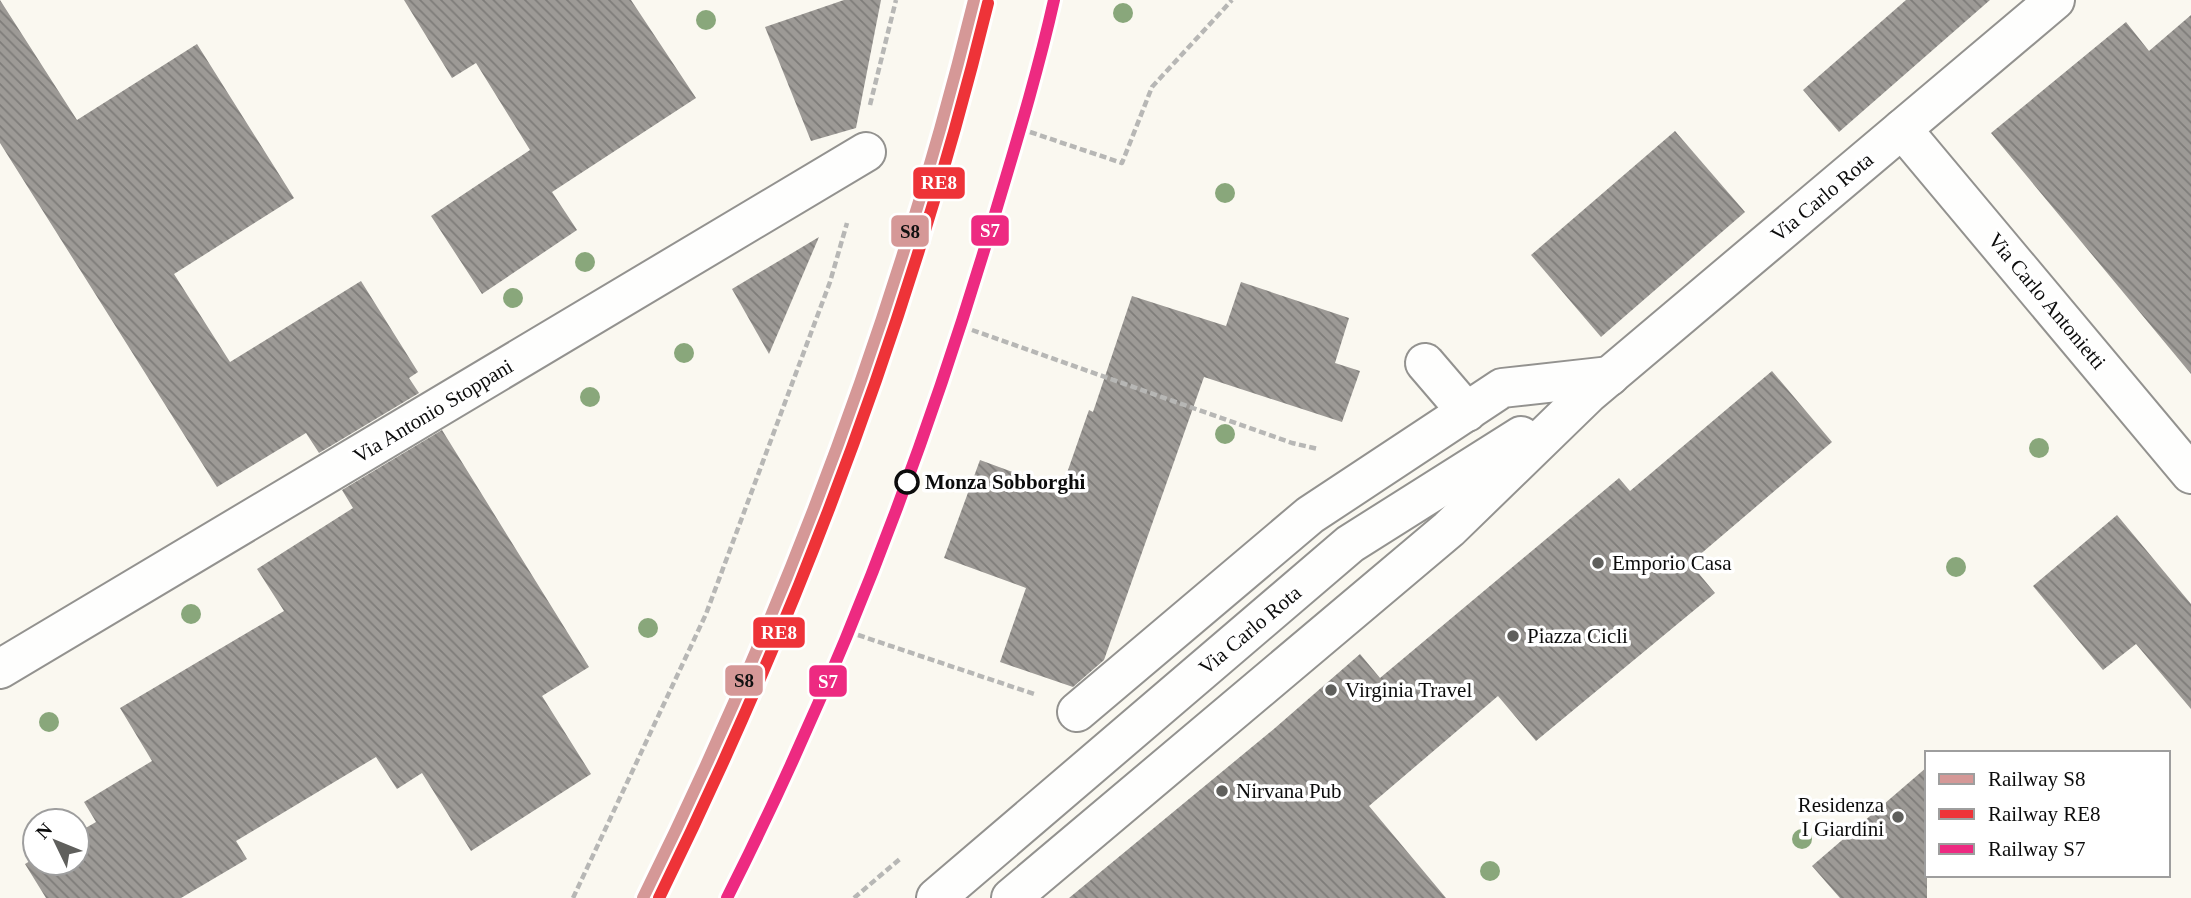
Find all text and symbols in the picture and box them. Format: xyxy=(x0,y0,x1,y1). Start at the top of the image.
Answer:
street label: Via Carlo Rota xyxy=(1766,147,1878,247)
line badge: RE8 xyxy=(912,166,966,200)
text: RE8 xyxy=(921,172,957,193)
line badge: S8 xyxy=(890,214,930,248)
line badge: S7 xyxy=(970,214,1010,247)
text: S7 xyxy=(980,220,1001,241)
text: S8 xyxy=(900,221,920,242)
street label: Via Carlo Antonietti xyxy=(1983,228,2111,374)
street label: Via Antonio Stoppani xyxy=(349,354,517,468)
marker: Monza Sobborghi xyxy=(895,470,919,494)
place label: Monza Sobborghi xyxy=(925,470,1086,494)
place label: Emporio Casa xyxy=(1612,551,1732,575)
marker: Emporio Casa xyxy=(1590,555,1606,571)
street label: Via Carlo Rota xyxy=(1194,580,1306,680)
line badge: RE8 xyxy=(752,616,806,649)
text: RE8 xyxy=(761,622,797,643)
place label: Piazza Cicli xyxy=(1527,624,1628,648)
marker: Piazza Cicli xyxy=(1505,628,1521,644)
line badge: S8 xyxy=(724,664,764,697)
line badge: S7 xyxy=(808,664,848,698)
text: S8 xyxy=(734,670,754,691)
text: S7 xyxy=(818,671,839,692)
place label: Virginia Travel xyxy=(1345,678,1472,702)
marker: Virginia Travel xyxy=(1323,682,1339,698)
legend xyxy=(1925,751,2170,877)
text: Railway S8 xyxy=(1988,767,2085,791)
place label: Nirvana Pub xyxy=(1236,779,1342,803)
marker: Nirvana Pub xyxy=(1214,783,1230,799)
place label: Residenza I Giardini xyxy=(1798,793,1885,841)
text: Railway RE8 xyxy=(1988,802,2101,826)
north arrow xyxy=(21,807,91,877)
marker: Residenza I Giardini xyxy=(1890,809,1906,825)
text: N xyxy=(32,818,56,843)
text: Railway S7 xyxy=(1988,837,2085,861)

